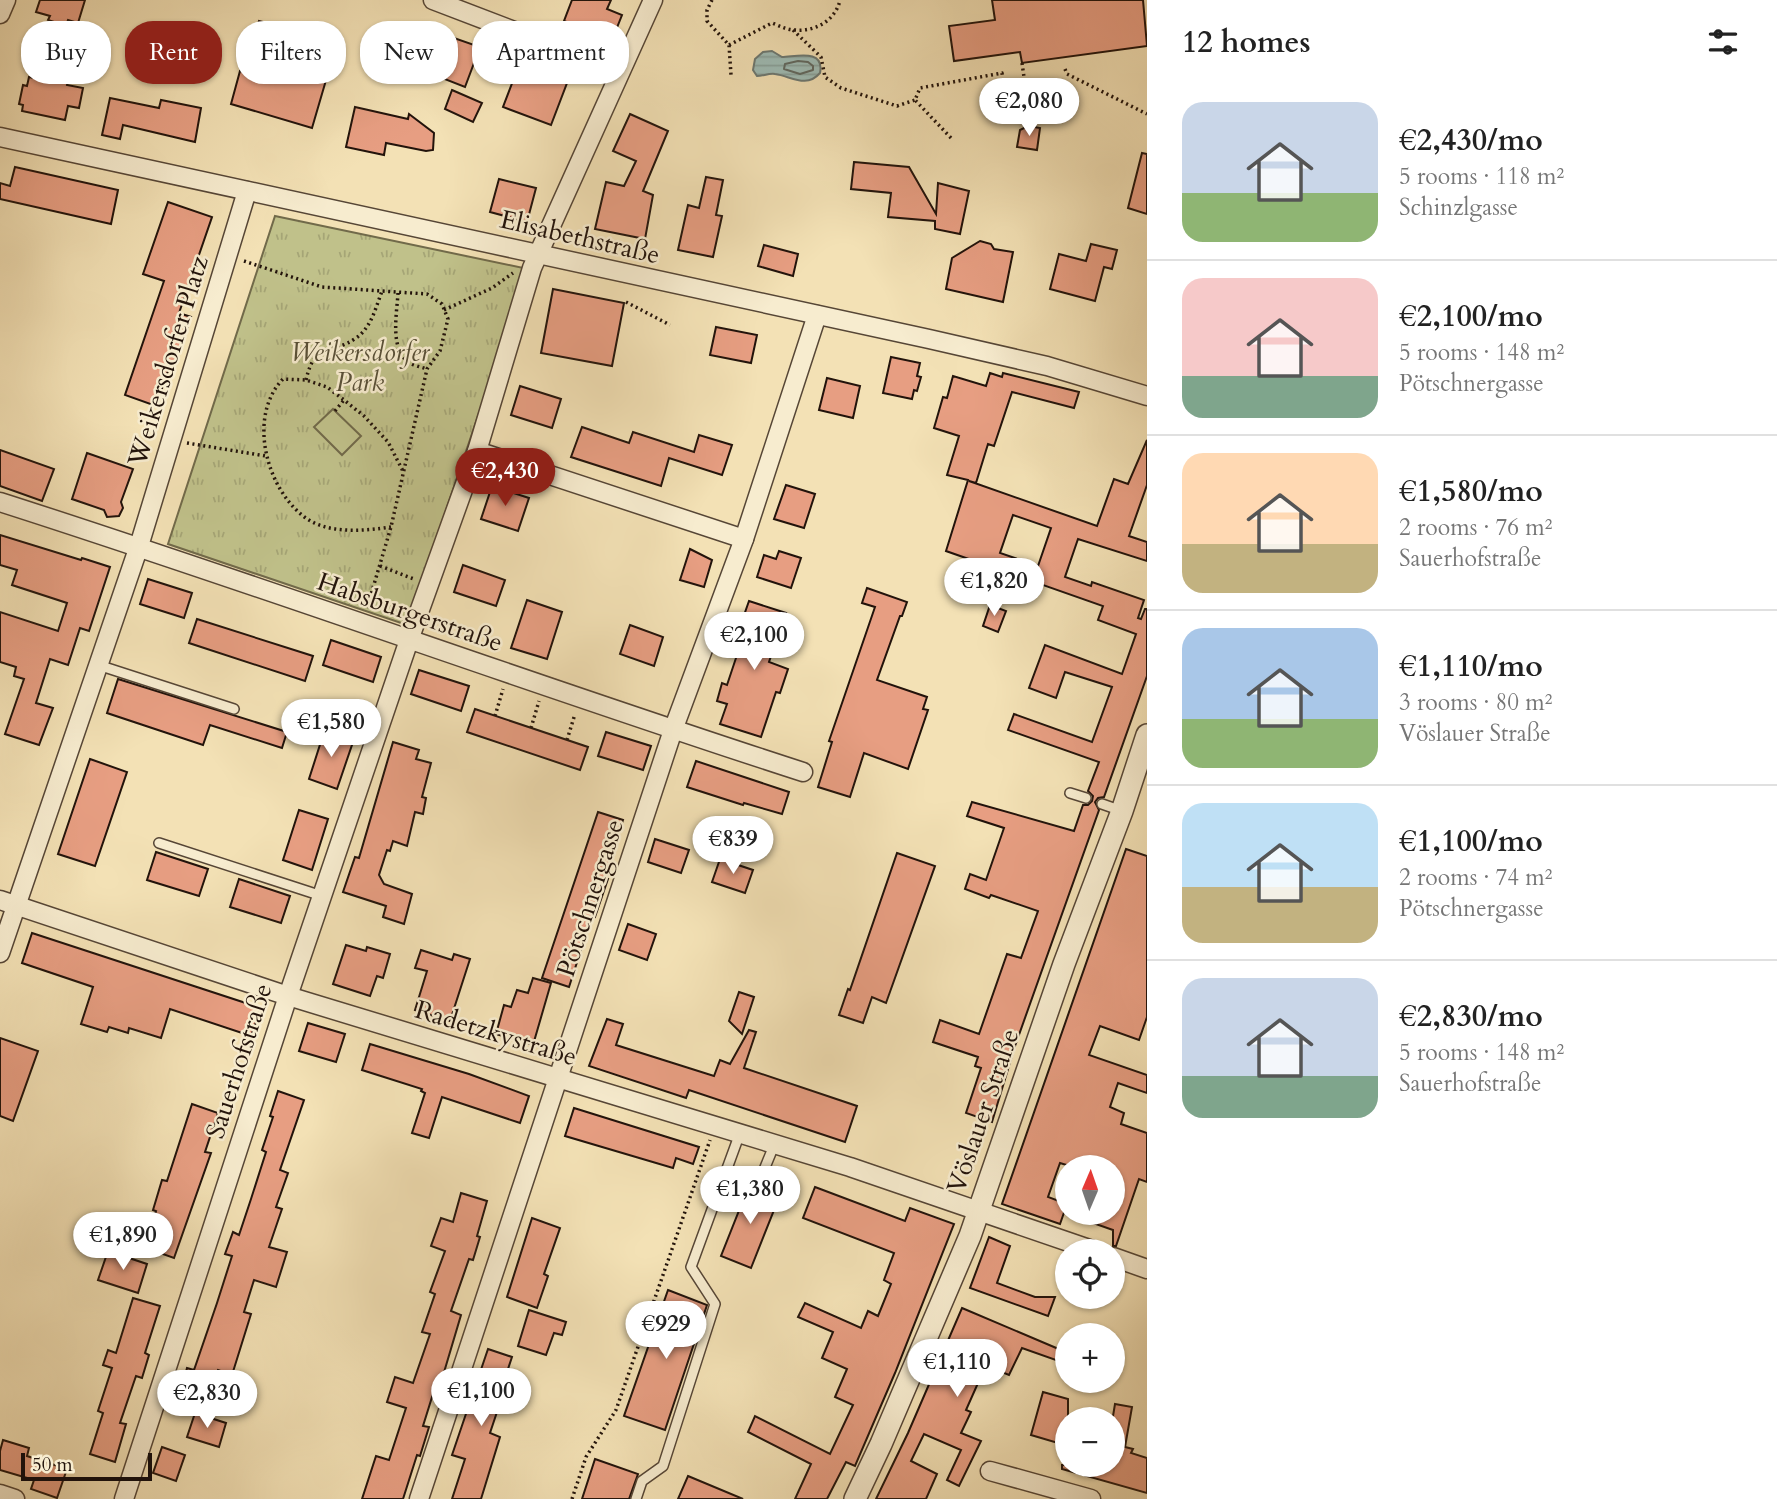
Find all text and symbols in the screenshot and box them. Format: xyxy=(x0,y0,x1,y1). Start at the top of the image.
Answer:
chip: Buy xyxy=(21,21,111,84)
chip: Rent xyxy=(125,21,222,84)
chip: Filters xyxy=(236,21,346,84)
chip: New xyxy=(360,21,458,84)
chip: Apartment xyxy=(472,21,629,84)
text: 12 homes xyxy=(1182,22,1311,63)
icon: filters xyxy=(1704,23,1742,61)
pin: €2,080 xyxy=(972,78,1086,138)
text: €2,080 xyxy=(995,85,1063,116)
text: €2,430/mo xyxy=(1399,120,1543,161)
icon: home xyxy=(1238,130,1322,214)
text: 5 rooms · 118 m² xyxy=(1399,161,1564,192)
text: Schinzlgasse xyxy=(1399,192,1518,223)
street label: Elisabethstraße xyxy=(497,202,663,272)
street label: Weikersdorfer Platz xyxy=(119,251,217,471)
text: €2,100/mo xyxy=(1399,296,1543,337)
icon: home xyxy=(1238,306,1322,390)
park label: Weikersdorfer Park xyxy=(290,335,431,400)
text: 5 rooms · 148 m² xyxy=(1399,337,1564,368)
text: Pötschnergasse xyxy=(1399,368,1544,399)
pin: €2,430 xyxy=(448,448,562,508)
text: €2,430 xyxy=(471,455,539,486)
text: €1,580/mo xyxy=(1399,471,1543,512)
icon: home xyxy=(1238,481,1322,565)
text: 2 rooms · 76 m² xyxy=(1399,512,1552,543)
text: Sauerhofstraße xyxy=(1399,543,1541,574)
pin: €1,820 xyxy=(937,558,1051,618)
street label: Habsburgerstraße xyxy=(313,564,507,660)
text: €1,820 xyxy=(960,565,1028,596)
pin: €2,100 xyxy=(697,612,811,672)
text: €2,100 xyxy=(720,619,788,650)
text: €1,110/mo xyxy=(1399,646,1543,687)
icon: home xyxy=(1238,656,1322,740)
text: 3 rooms · 80 m² xyxy=(1399,687,1552,718)
pin: €1,580 xyxy=(274,700,388,759)
text: €1,580 xyxy=(297,706,365,737)
text: Vöslauer Straße xyxy=(1399,718,1551,749)
street label: Pötschnergasse xyxy=(548,815,632,981)
pin: €839 xyxy=(692,816,774,876)
text: €1,100/mo xyxy=(1399,821,1543,862)
text: €839 xyxy=(708,823,758,854)
icon: home xyxy=(1238,831,1322,915)
text: 2 rooms · 74 m² xyxy=(1399,862,1552,893)
text: Pötschnergasse xyxy=(1399,893,1544,924)
street label: Sauerhofstraße xyxy=(197,979,281,1143)
street label: Radetzkystraße xyxy=(411,992,581,1074)
text: €2,830/mo xyxy=(1399,996,1543,1037)
icon: home xyxy=(1238,1006,1322,1090)
street label: Vöslauer Straße xyxy=(939,1024,1027,1198)
text: 5 rooms · 148 m² xyxy=(1399,1037,1564,1068)
text: Sauerhofstraße xyxy=(1399,1068,1541,1099)
north arrow xyxy=(1055,1155,1125,1225)
map controls xyxy=(1055,1155,1125,1477)
pin: €1,380 xyxy=(693,1166,807,1226)
text: €1,380 xyxy=(716,1173,784,1204)
pin: €1,890 xyxy=(66,1212,180,1272)
text: €1,890 xyxy=(89,1219,157,1250)
button: locate xyxy=(1055,1239,1125,1309)
pin: €929 xyxy=(625,1302,707,1361)
text: €929 xyxy=(641,1308,691,1339)
button: + xyxy=(1055,1323,1125,1393)
pin: €1,110 xyxy=(900,1340,1014,1399)
text: €1,110 xyxy=(923,1346,991,1377)
pin: €1,100 xyxy=(424,1368,538,1428)
pin: €2,830 xyxy=(150,1370,264,1430)
text: €1,100 xyxy=(447,1375,515,1406)
text: €2,830 xyxy=(173,1377,241,1408)
button: − xyxy=(1055,1407,1125,1477)
scale bar xyxy=(21,1450,152,1482)
text: 50 m xyxy=(32,1452,73,1478)

